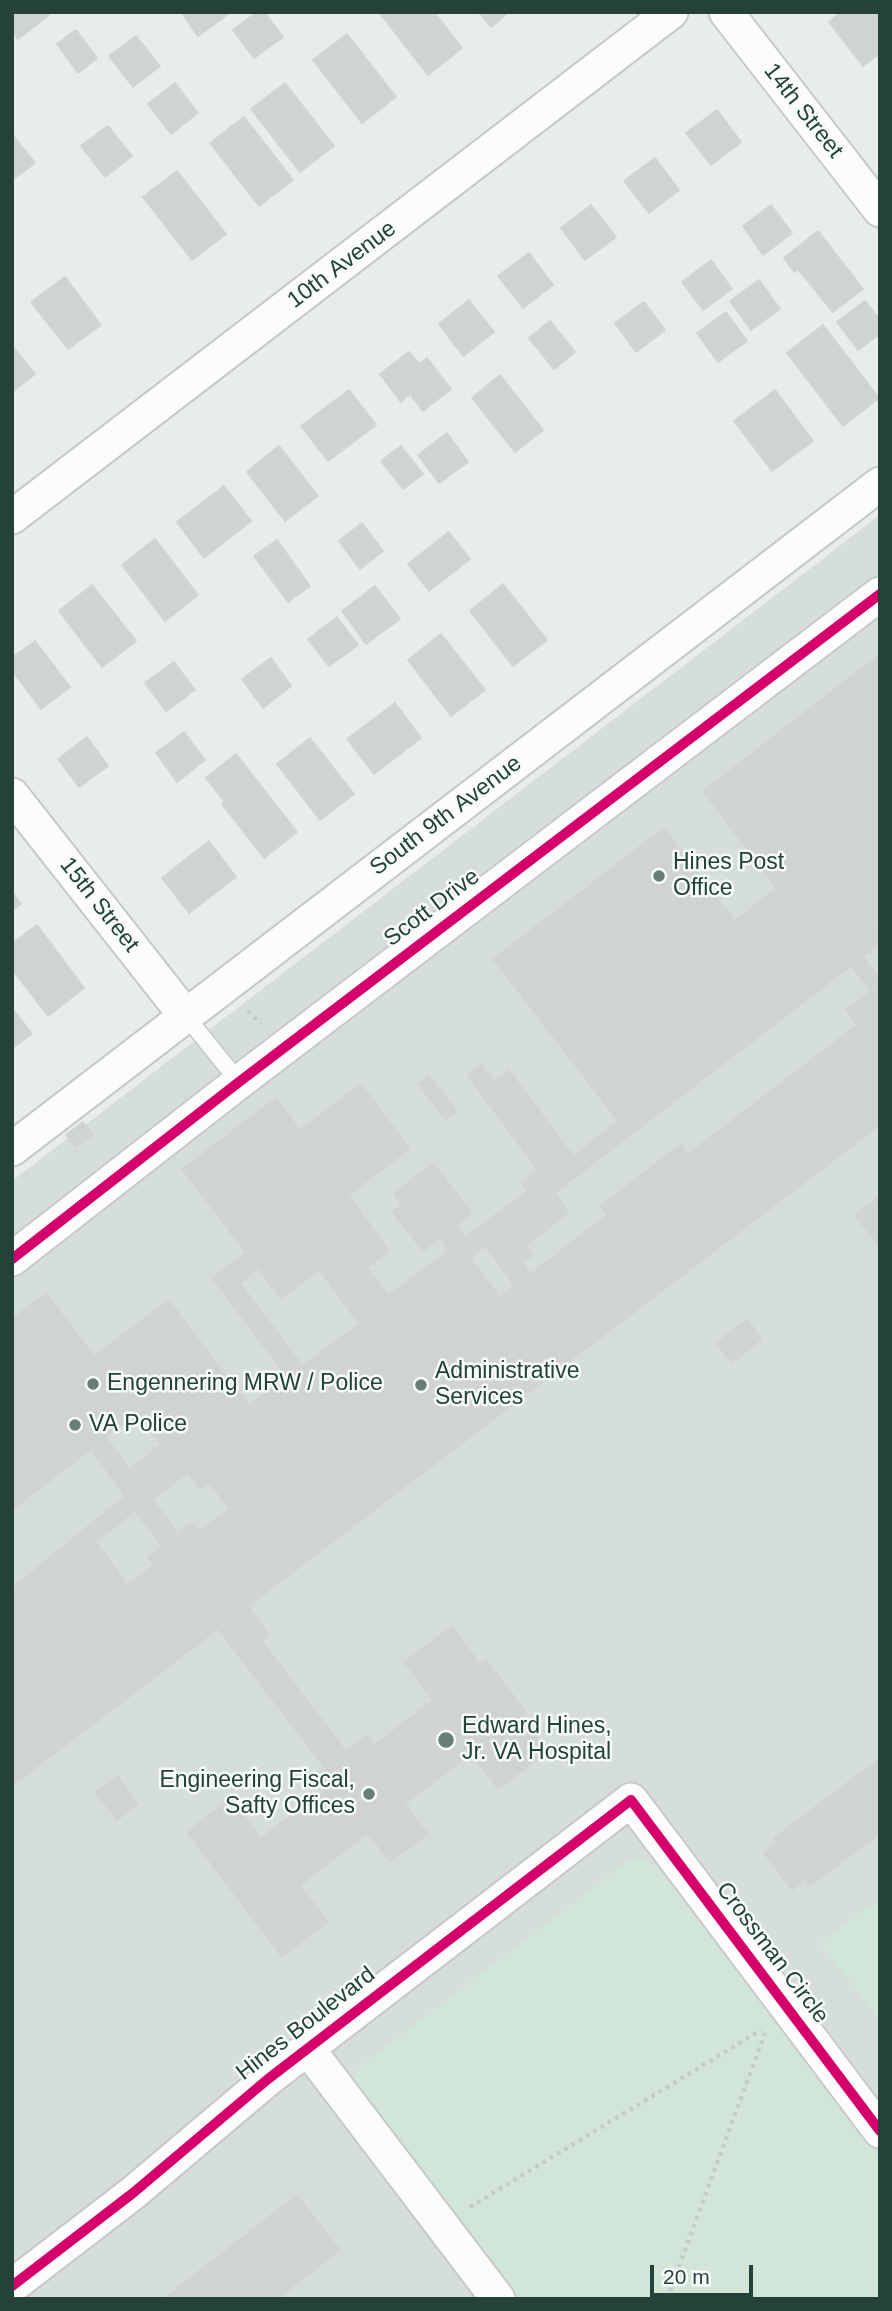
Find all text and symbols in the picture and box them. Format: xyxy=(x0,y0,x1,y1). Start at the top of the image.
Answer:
street label: 14th Street xyxy=(757,58,849,164)
street label: 10th Avenue xyxy=(282,215,402,315)
street label: South 9th Avenue xyxy=(365,750,527,882)
place label: Hines Post Office xyxy=(673,849,784,903)
street label: 15th Street xyxy=(53,852,145,958)
street label: Scott Drive xyxy=(379,863,485,953)
marker: Hines Post Office xyxy=(651,868,667,884)
place label: Administrative Services xyxy=(435,1358,579,1412)
place label: Engennering MRW / Police xyxy=(107,1370,383,1398)
marker: Engennering MRW / Police xyxy=(85,1376,101,1392)
marker: Administrative Services xyxy=(413,1377,429,1393)
place label: VA Police xyxy=(89,1411,187,1439)
marker: VA Police xyxy=(67,1417,83,1433)
place label: Edward Hines, Jr. VA Hospital xyxy=(462,1713,612,1767)
marker: Edward Hines, Jr. VA Hospital xyxy=(436,1730,456,1750)
place label: Engineering Fiscal, Safty Offices xyxy=(159,1767,355,1821)
marker: Engineering Fiscal, Safty Offices xyxy=(361,1786,377,1802)
street label: Crossman Circle xyxy=(710,1877,834,2029)
street label: Hines Boulevard xyxy=(231,1961,381,2087)
scale bar xyxy=(654,2252,757,2296)
text: 20 m xyxy=(663,2265,710,2288)

